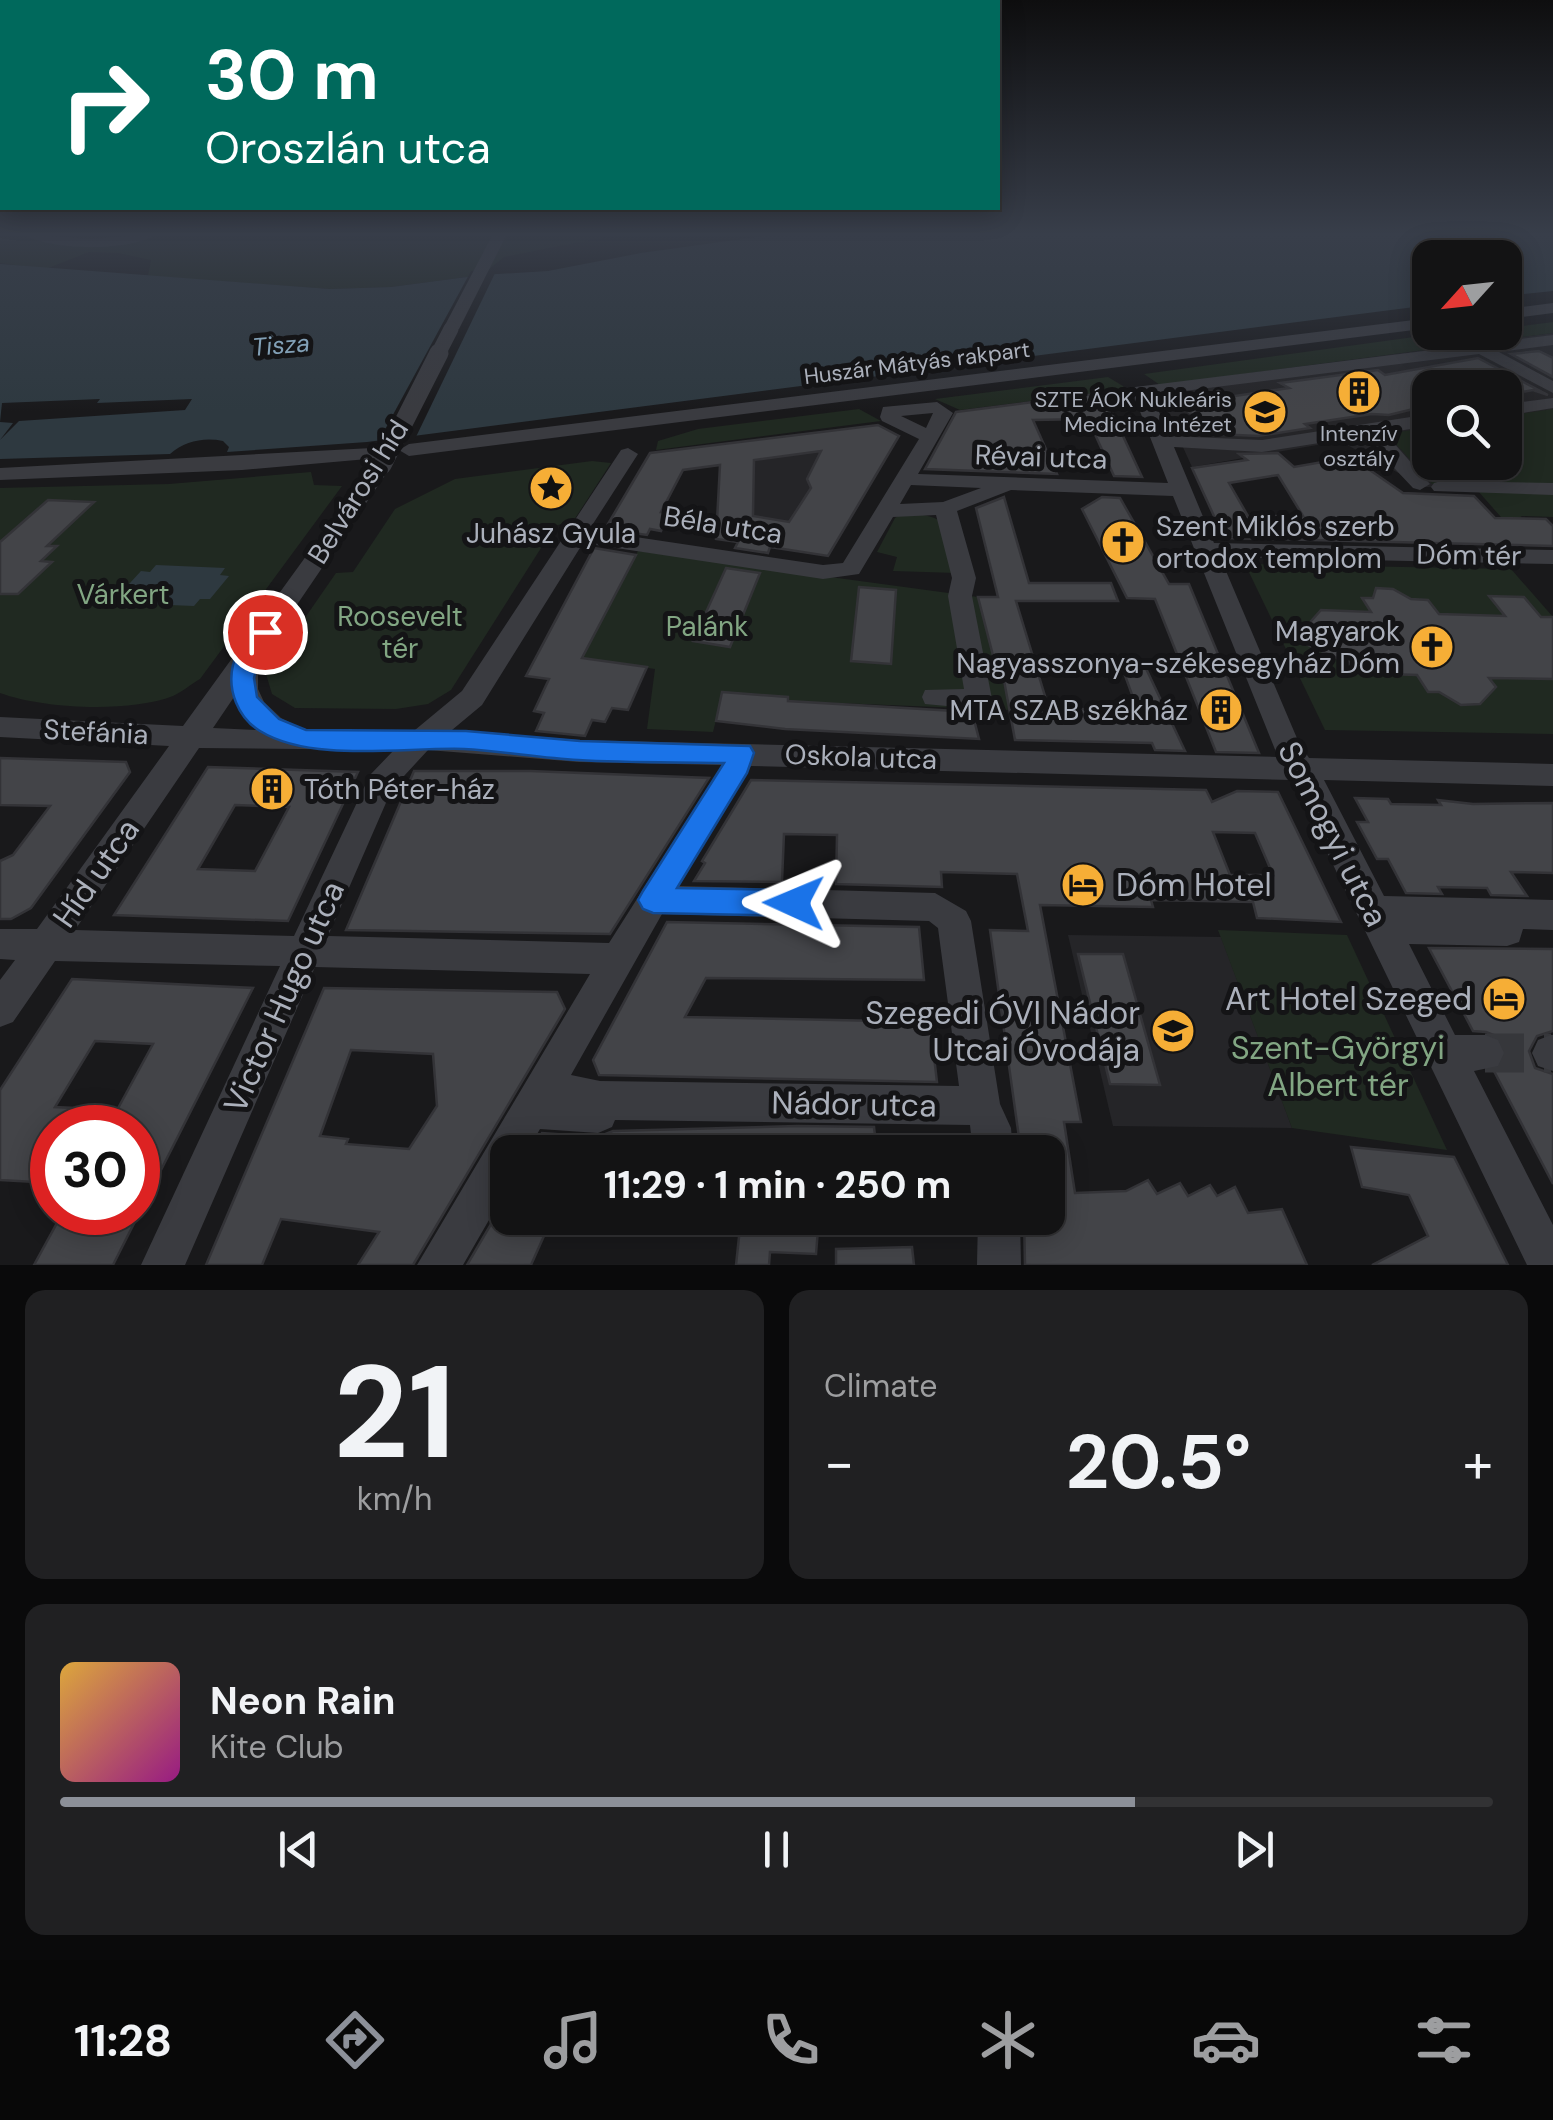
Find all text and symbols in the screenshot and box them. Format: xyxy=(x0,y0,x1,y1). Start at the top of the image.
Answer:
text: 30 m xyxy=(205,30,379,121)
icon: right xyxy=(40,40,170,170)
text: Oroszlán utca xyxy=(205,118,491,177)
north arrow xyxy=(1412,240,1522,350)
map controls xyxy=(1412,240,1522,480)
water label: Tisza xyxy=(251,326,311,364)
street label: Huszár Mátyás rakpart xyxy=(802,335,1032,391)
building icon: Intenzív osztály xyxy=(1336,369,1382,415)
button: search xyxy=(1412,370,1522,480)
place label: SZTE ÁOK Nukleáris Medicina Intézet xyxy=(1035,385,1232,439)
school or university icon: SZTE ÁOK Nukleáris Medicina Intézet xyxy=(1242,389,1288,435)
street label: Belvárosi híd xyxy=(299,413,417,571)
place label: Intenzív osztály xyxy=(1320,419,1398,473)
street label: Révai utca xyxy=(974,436,1108,478)
place icon: Juhász Gyula xyxy=(528,465,574,511)
street label: Béla utca xyxy=(661,497,785,553)
place label: Szent Miklós szerb ortodox templom xyxy=(1156,508,1395,577)
place label: Juhász Gyula xyxy=(466,515,636,552)
church icon: Szent Miklós szerb ortodox templom xyxy=(1100,519,1146,565)
street label: Dóm tér xyxy=(1416,536,1522,574)
park label: Várkert xyxy=(76,576,170,613)
pin xyxy=(223,590,308,675)
park label: Roosevelt tér xyxy=(337,598,463,667)
icon: arrive xyxy=(238,605,293,660)
park label: Palánk xyxy=(666,608,748,645)
place label: Magyarok Nagyasszonya-székesegyház Dóm xyxy=(956,613,1400,682)
church icon: Magyarok Nagyasszonya-székesegyház Dóm xyxy=(1409,624,1455,670)
building icon: MTA SZAB székház xyxy=(1198,687,1244,733)
place label: MTA SZAB székház xyxy=(950,692,1188,729)
street label: Stefánia xyxy=(43,711,149,753)
street label: Somogyi utca xyxy=(1268,734,1398,934)
street label: Oskola utca xyxy=(784,736,938,778)
building icon: Tóth Péter-ház xyxy=(249,766,295,812)
place label: Tóth Péter-ház xyxy=(304,771,495,808)
street label: Híd utca xyxy=(43,810,149,936)
position arrow xyxy=(742,851,846,955)
hotel icon: Dóm Hotel xyxy=(1060,862,1106,908)
place label: Dóm Hotel xyxy=(1116,864,1272,906)
street label: Victor Hugo utca xyxy=(214,875,354,1119)
hotel icon: Art Hotel Szeged xyxy=(1481,976,1527,1022)
place label: Art Hotel Szeged xyxy=(1225,978,1472,1020)
place label: Szegedi ÓVI Nádor Utcai Óvodája xyxy=(865,992,1140,1071)
school or university icon: Szegedi ÓVI Nádor Utcai Óvodája xyxy=(1150,1008,1196,1054)
park label: Szent-Györgyi Albert tér xyxy=(1231,1027,1445,1106)
street label: Nádor utca xyxy=(771,1082,937,1126)
speed limit sign: 30 xyxy=(30,1105,160,1235)
text: 11:29 · 1 min · 250 m xyxy=(604,1160,951,1210)
text: 21 xyxy=(333,1328,456,1497)
text: Climate xyxy=(824,1365,938,1407)
text: 20.5° xyxy=(1066,1414,1251,1511)
text: − xyxy=(824,1427,854,1499)
text: + xyxy=(1463,1427,1493,1499)
text: km/h xyxy=(357,1478,432,1520)
text: Neon Rain xyxy=(210,1676,395,1726)
text: Kite Club xyxy=(210,1726,344,1768)
icon: previous xyxy=(271,1822,326,1877)
icon: pause xyxy=(749,1822,804,1877)
icon: next xyxy=(1227,1822,1282,1877)
icon: directions xyxy=(320,2005,390,2075)
icon: music xyxy=(538,2005,608,2075)
icon: phone xyxy=(756,2005,826,2075)
icon: climate xyxy=(973,2005,1043,2075)
icon: car xyxy=(1191,2005,1261,2075)
icon: filters xyxy=(1409,2005,1479,2075)
text: 11:28 xyxy=(74,2011,172,2070)

